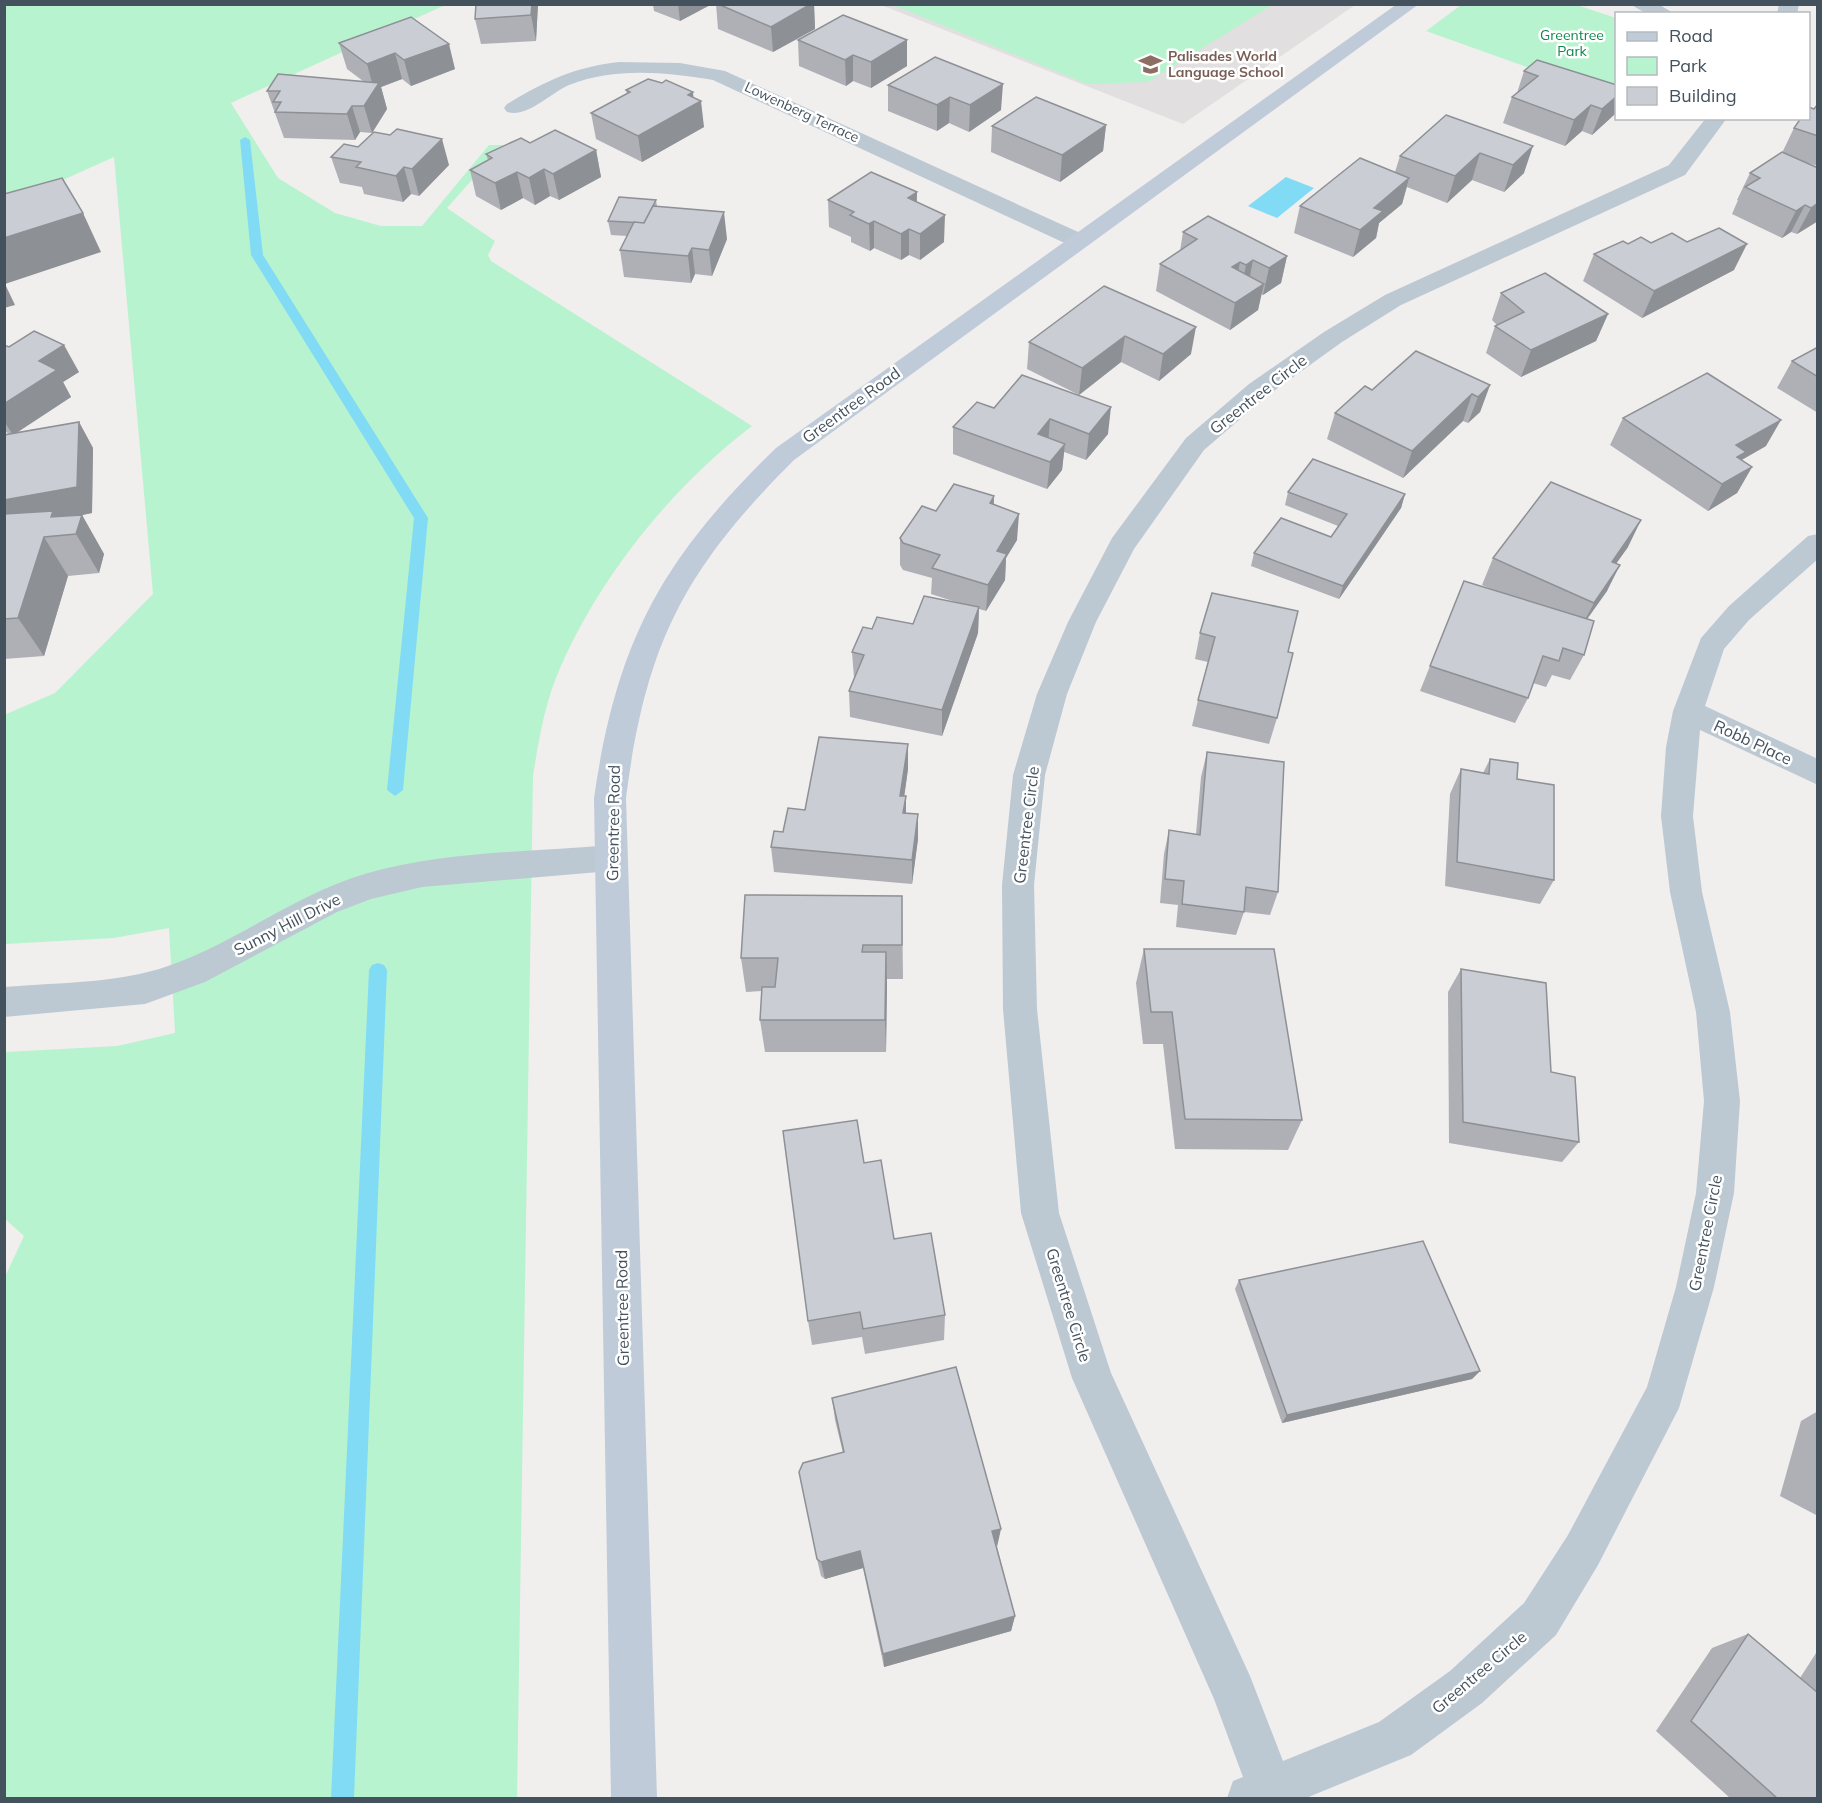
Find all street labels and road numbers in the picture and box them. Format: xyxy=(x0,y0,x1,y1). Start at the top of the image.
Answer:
street label: Lowenberg Terrace xyxy=(742,78,862,146)
street label: Greentree Circle xyxy=(1205,350,1311,438)
street label: Greentree Road xyxy=(798,363,904,447)
street label: Robb Place xyxy=(1711,715,1795,769)
street label: Greentree Road xyxy=(602,765,624,881)
street label: Greentree Circle xyxy=(1009,765,1043,885)
street label: Sunny Hill Drive xyxy=(230,889,344,959)
street label: Greentree Circle xyxy=(1684,1173,1726,1293)
street label: Greentree Circle xyxy=(1042,1246,1096,1364)
street label: Greentree Road xyxy=(611,1250,633,1366)
street label: Greentree Circle xyxy=(1427,1626,1531,1718)

